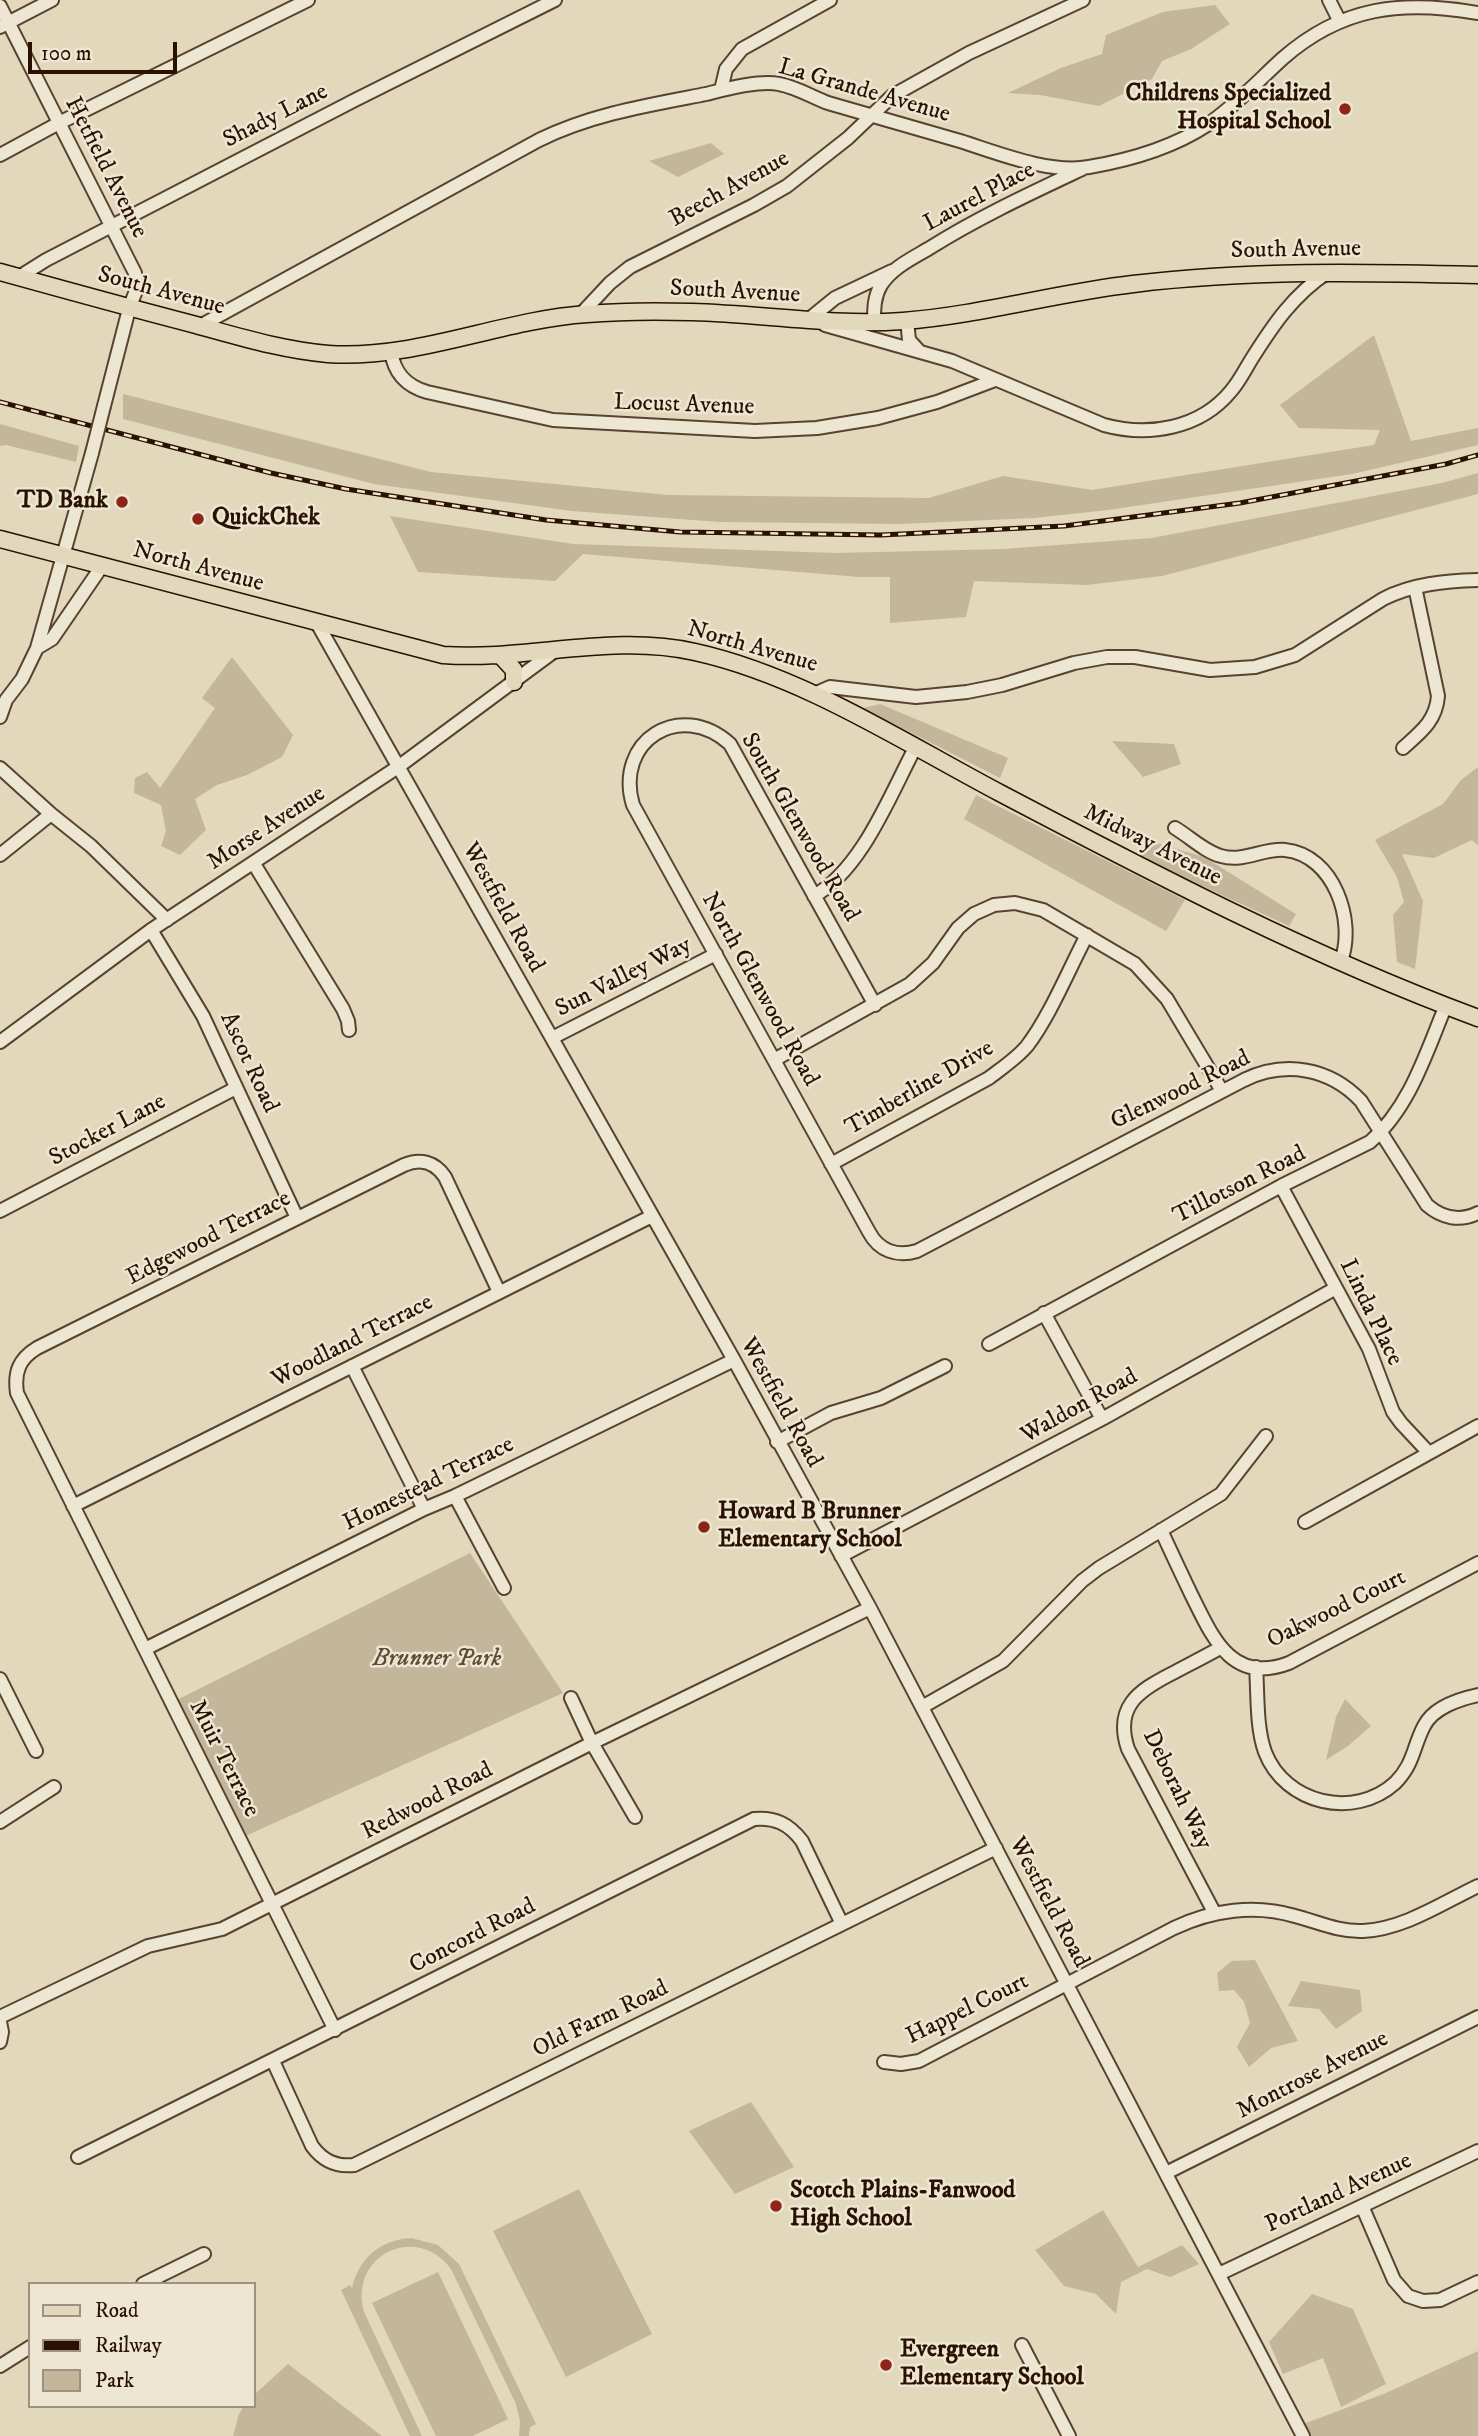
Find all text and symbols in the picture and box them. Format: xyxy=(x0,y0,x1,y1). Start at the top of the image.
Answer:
scale bar xyxy=(32,28,180,72)
text: 100 m xyxy=(41,41,92,67)
street label: La Grande Avenue xyxy=(775,54,953,130)
street label: Shady Lane xyxy=(219,78,333,156)
place label: Childrens Specialized Hospital School xyxy=(1126,81,1331,137)
street label: Hetfield Avenue xyxy=(57,93,153,243)
marker: Childrens Specialized Hospital School xyxy=(1337,101,1353,117)
street label: Beech Avenue xyxy=(665,145,795,235)
street label: Laurel Place xyxy=(919,157,1041,239)
street label: South Avenue xyxy=(1231,235,1361,267)
street label: South Avenue xyxy=(94,261,228,323)
street label: South Avenue xyxy=(669,275,801,311)
street label: Locust Avenue xyxy=(613,389,755,423)
place label: TD Bank xyxy=(17,488,108,516)
marker: TD Bank xyxy=(114,494,130,510)
place label: QuickChek xyxy=(212,505,320,533)
marker: QuickChek xyxy=(190,511,206,527)
street label: North Avenue xyxy=(129,537,267,599)
street label: North Avenue xyxy=(683,616,821,680)
street label: South Glenwood Road xyxy=(733,729,865,927)
street label: Morse Avenue xyxy=(203,780,331,878)
street label: Midway Avenue xyxy=(1078,799,1226,893)
street label: Westfield Road xyxy=(455,838,549,978)
street label: North Glenwood Road xyxy=(694,888,824,1092)
street label: Sun Valley Way xyxy=(551,931,697,1025)
street label: Ascot Road xyxy=(212,1008,284,1118)
street label: Timberline Drive xyxy=(841,1035,999,1143)
street label: Glenwood Road xyxy=(1106,1045,1256,1137)
street label: Stocker Lane xyxy=(45,1088,171,1174)
street label: Tillotson Road xyxy=(1169,1140,1311,1232)
street label: Edgewood Terrace xyxy=(122,1185,296,1293)
street label: Linda Place xyxy=(1332,1255,1408,1371)
street label: Woodland Terrace xyxy=(268,1289,438,1395)
street label: Westfield Road xyxy=(733,1333,827,1473)
street label: Waldon Road xyxy=(1017,1363,1143,1451)
street label: Homestead Terrace xyxy=(339,1431,519,1539)
place label: Howard B Brunner Elementary School xyxy=(718,1499,902,1555)
marker: Howard B Brunner Elementary School xyxy=(696,1519,712,1535)
street label: Oakwood Court xyxy=(1263,1564,1411,1656)
park label: Brunner Park xyxy=(373,1646,501,1674)
street label: Muir Terrace xyxy=(181,1696,265,1822)
street label: Deborah Way xyxy=(1135,1725,1217,1855)
street label: Redwood Road xyxy=(358,1757,498,1847)
street label: Westfield Road xyxy=(1001,1833,1095,1973)
street label: Concord Road xyxy=(405,1893,541,1981)
street label: Happel Court xyxy=(902,1968,1034,2052)
street label: Old Farm Road xyxy=(529,1975,673,2065)
street label: Montrose Avenue xyxy=(1232,2025,1394,2127)
street label: Portland Avenue xyxy=(1261,2148,1417,2240)
place label: Scotch Plains-Fanwood High School xyxy=(790,2178,1015,2234)
marker: Scotch Plains-Fanwood High School xyxy=(768,2198,784,2214)
legend xyxy=(28,2282,256,2408)
text: Road xyxy=(95,2298,139,2324)
text: Railway xyxy=(95,2333,162,2359)
place label: Evergreen Elementary School xyxy=(900,2337,1084,2393)
marker: Evergreen Elementary School xyxy=(878,2357,894,2373)
text: Park xyxy=(95,2368,134,2394)

